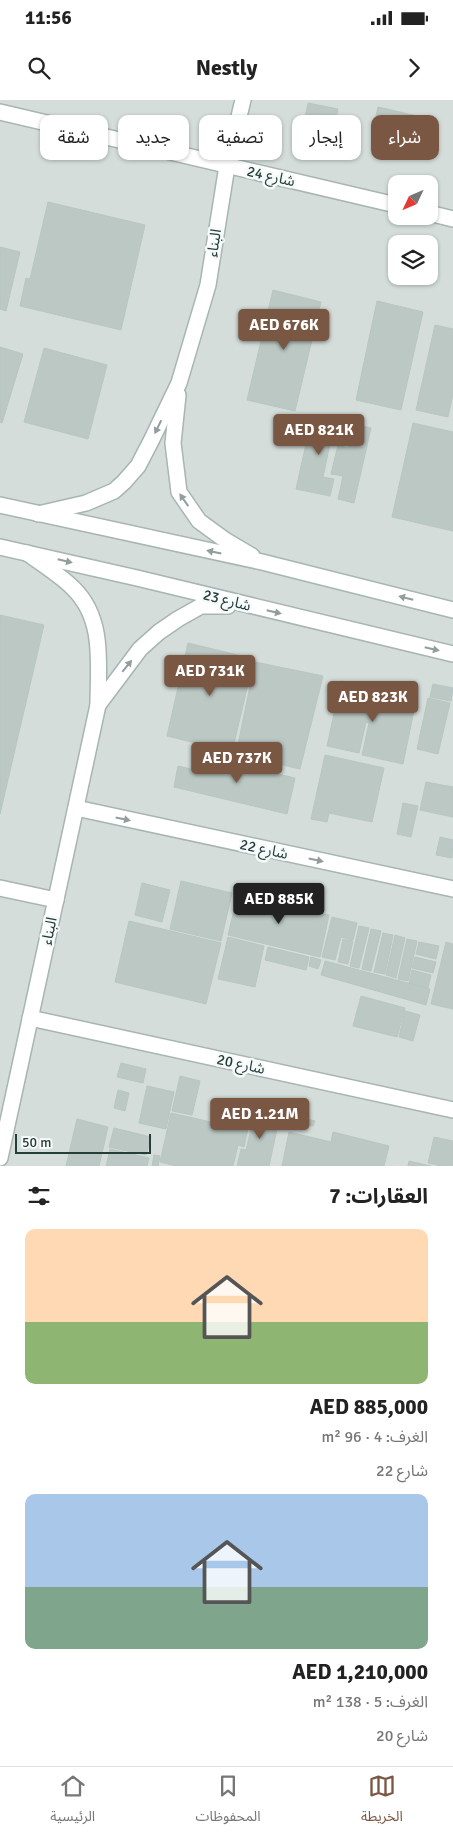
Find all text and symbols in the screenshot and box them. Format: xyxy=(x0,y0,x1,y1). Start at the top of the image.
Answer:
text: 11:56 xyxy=(25,6,72,30)
icon: search xyxy=(25,54,53,82)
text: Nestly xyxy=(196,54,257,81)
icon: forward xyxy=(400,54,428,82)
chip: شقة xyxy=(40,115,108,160)
chip: جديد xyxy=(118,115,189,160)
chip: تصفية xyxy=(199,115,282,160)
chip: إيجار xyxy=(292,115,361,160)
chip: شراء xyxy=(371,115,439,160)
street label: شارع 24 xyxy=(245,162,297,193)
north arrow xyxy=(388,175,438,225)
map controls xyxy=(388,175,438,285)
street label: البناء xyxy=(203,228,225,258)
button: layers xyxy=(388,235,438,285)
pin: AED 676K xyxy=(232,308,336,351)
text: AED 676K xyxy=(249,315,319,335)
pin: AED 821K xyxy=(267,414,371,456)
one-way arrow xyxy=(154,420,162,434)
text: AED 821K xyxy=(284,420,354,440)
one-way arrow xyxy=(179,493,189,506)
one-way arrow xyxy=(206,548,221,556)
one-way arrow xyxy=(57,557,72,565)
street label: شارع 23 xyxy=(200,585,253,618)
one-way arrow xyxy=(398,594,413,602)
one-way arrow xyxy=(266,608,281,616)
one-way arrow xyxy=(424,645,439,653)
pin: AED 731K xyxy=(158,654,262,697)
one-way arrow xyxy=(122,659,133,672)
text: AED 731K xyxy=(175,661,245,681)
pin: AED 823K xyxy=(321,680,425,723)
text: AED 823K xyxy=(338,687,408,707)
pin: AED 737K xyxy=(185,742,289,784)
text: AED 737K xyxy=(202,748,272,768)
one-way arrow xyxy=(116,815,132,823)
street label: شارع 22 xyxy=(238,835,290,866)
one-way arrow xyxy=(309,856,324,864)
pin: AED 885K xyxy=(227,882,331,925)
text: AED 885K xyxy=(244,889,314,909)
street label: البناء xyxy=(37,915,61,947)
street label: شارع 20 xyxy=(215,1050,267,1081)
pin: AED 1.21M xyxy=(203,1098,317,1140)
text: AED 1.21M xyxy=(221,1104,299,1124)
scale bar xyxy=(15,1131,151,1154)
text: 50 m xyxy=(22,1134,51,1151)
icon: filters xyxy=(25,1182,53,1210)
text: العقارات: 7 xyxy=(329,1183,428,1209)
icon: home xyxy=(182,1262,272,1352)
text: AED 885,000 xyxy=(310,1394,428,1420)
text: الغرف: 4 · 96 m² xyxy=(321,1427,428,1447)
text: شارع 22 xyxy=(376,1461,428,1481)
icon: home xyxy=(182,1527,272,1617)
text: AED 1,210,000 xyxy=(292,1659,428,1685)
text: الغرف: 5 · 138 m² xyxy=(313,1692,428,1712)
text: شارع 20 xyxy=(376,1726,428,1746)
tab: الرئيسية xyxy=(50,1772,95,1831)
tab: المحفوظات xyxy=(196,1772,261,1831)
tab: الخريطة xyxy=(361,1772,403,1831)

